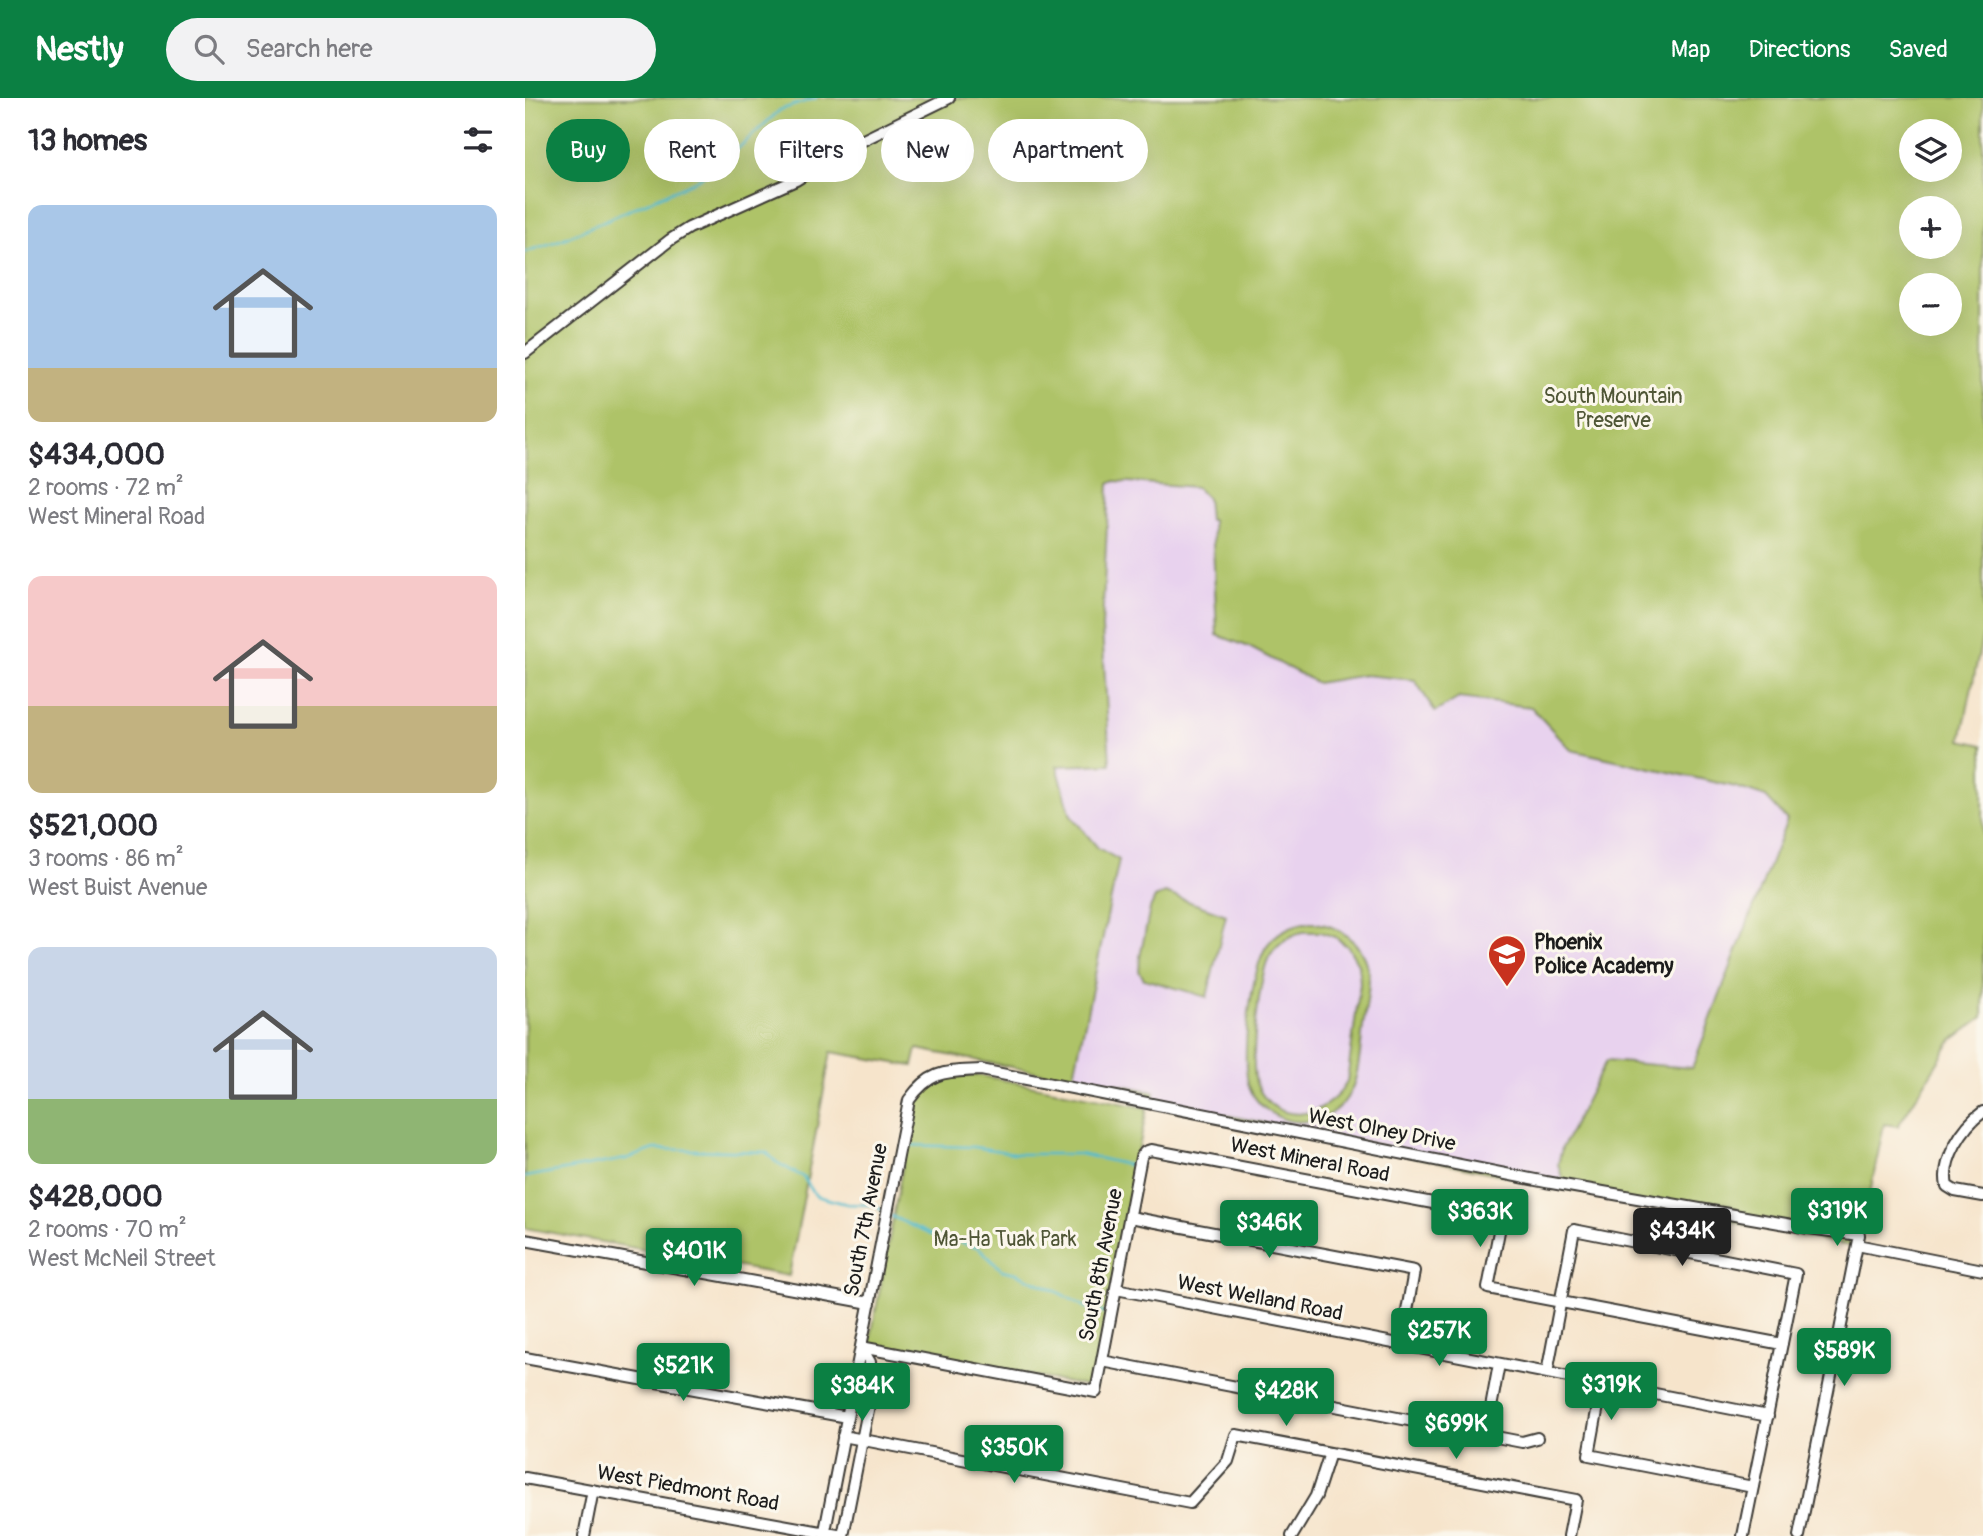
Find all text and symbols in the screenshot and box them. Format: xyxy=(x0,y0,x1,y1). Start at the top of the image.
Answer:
search box xyxy=(166,18,656,81)
text: Nestly xyxy=(35,29,124,70)
icon: search xyxy=(190,30,228,68)
text: Search here xyxy=(246,33,373,65)
text: Map xyxy=(1671,35,1711,64)
text: Directions xyxy=(1749,35,1850,64)
text: Saved xyxy=(1888,35,1948,64)
chip: Buy xyxy=(546,119,630,182)
chip: Rent xyxy=(644,119,740,182)
chip: Filters xyxy=(754,119,867,182)
chip: New xyxy=(881,119,974,182)
chip: Apartment xyxy=(988,119,1148,182)
map controls xyxy=(1899,119,1962,336)
button: layers xyxy=(1899,119,1962,182)
icon: filters xyxy=(459,121,497,159)
text: 13 homes xyxy=(28,122,147,159)
button: + xyxy=(1899,196,1962,259)
icon: home xyxy=(200,250,326,376)
button: − xyxy=(1899,273,1962,336)
park label: South Mountain Preserve xyxy=(1543,383,1683,434)
text: $434,000 xyxy=(28,436,165,473)
text: 2 rooms · 72 m² xyxy=(28,473,184,502)
text: West Mineral Road xyxy=(28,502,205,531)
icon: home xyxy=(200,621,326,747)
text: $521,000 xyxy=(28,807,158,844)
text: 3 rooms · 86 m² xyxy=(28,844,184,873)
text: West Buist Avenue xyxy=(28,873,207,902)
place label: Phoenix Police Academy xyxy=(1534,929,1674,980)
school or university icon: Phoenix Police Academy xyxy=(1486,933,1528,988)
icon: home xyxy=(200,992,326,1118)
street label: West Olney Drive xyxy=(1306,1102,1459,1158)
street label: West Mineral Road xyxy=(1228,1131,1392,1189)
street label: South 7th Avenue xyxy=(838,1140,894,1299)
text: $428,000 xyxy=(28,1178,163,1215)
street label: South 8th Avenue xyxy=(1073,1186,1129,1344)
pin: $319K xyxy=(1788,1188,1886,1248)
pin: $363K xyxy=(1431,1190,1529,1249)
text: $319K xyxy=(1807,1196,1867,1225)
text: $363K xyxy=(1447,1197,1513,1226)
pin: $346K xyxy=(1220,1200,1318,1260)
text: $346K xyxy=(1236,1208,1302,1237)
pin: $434K xyxy=(1633,1208,1731,1268)
text: 2 rooms · 70 m² xyxy=(28,1215,187,1244)
text: $434K xyxy=(1649,1216,1715,1245)
park label: Ma-Ha Tuak Park xyxy=(934,1226,1077,1253)
pin: $401K xyxy=(645,1228,743,1288)
text: $401K xyxy=(662,1236,726,1265)
text: West McNeil Street xyxy=(28,1244,216,1273)
street label: West Welland Road xyxy=(1175,1269,1345,1327)
pin: $257K xyxy=(1390,1308,1488,1368)
text: $257K xyxy=(1407,1316,1471,1345)
pin: $589K xyxy=(1795,1328,1893,1388)
text: $589K xyxy=(1813,1336,1875,1365)
pin: $521K xyxy=(634,1344,732,1403)
text: $521K xyxy=(653,1351,713,1380)
pin: $319K xyxy=(1562,1362,1660,1422)
pin: $384K xyxy=(813,1364,911,1423)
pin: $428K xyxy=(1237,1368,1335,1428)
text: $319K xyxy=(1581,1370,1641,1399)
text: $384K xyxy=(830,1371,894,1400)
text: $428K xyxy=(1254,1376,1318,1405)
pin: $699K xyxy=(1407,1402,1505,1461)
text: $699K xyxy=(1424,1409,1488,1438)
pin: $350K xyxy=(965,1426,1063,1485)
text: $350K xyxy=(980,1433,1048,1462)
street label: West Piedmont Road xyxy=(595,1459,781,1517)

